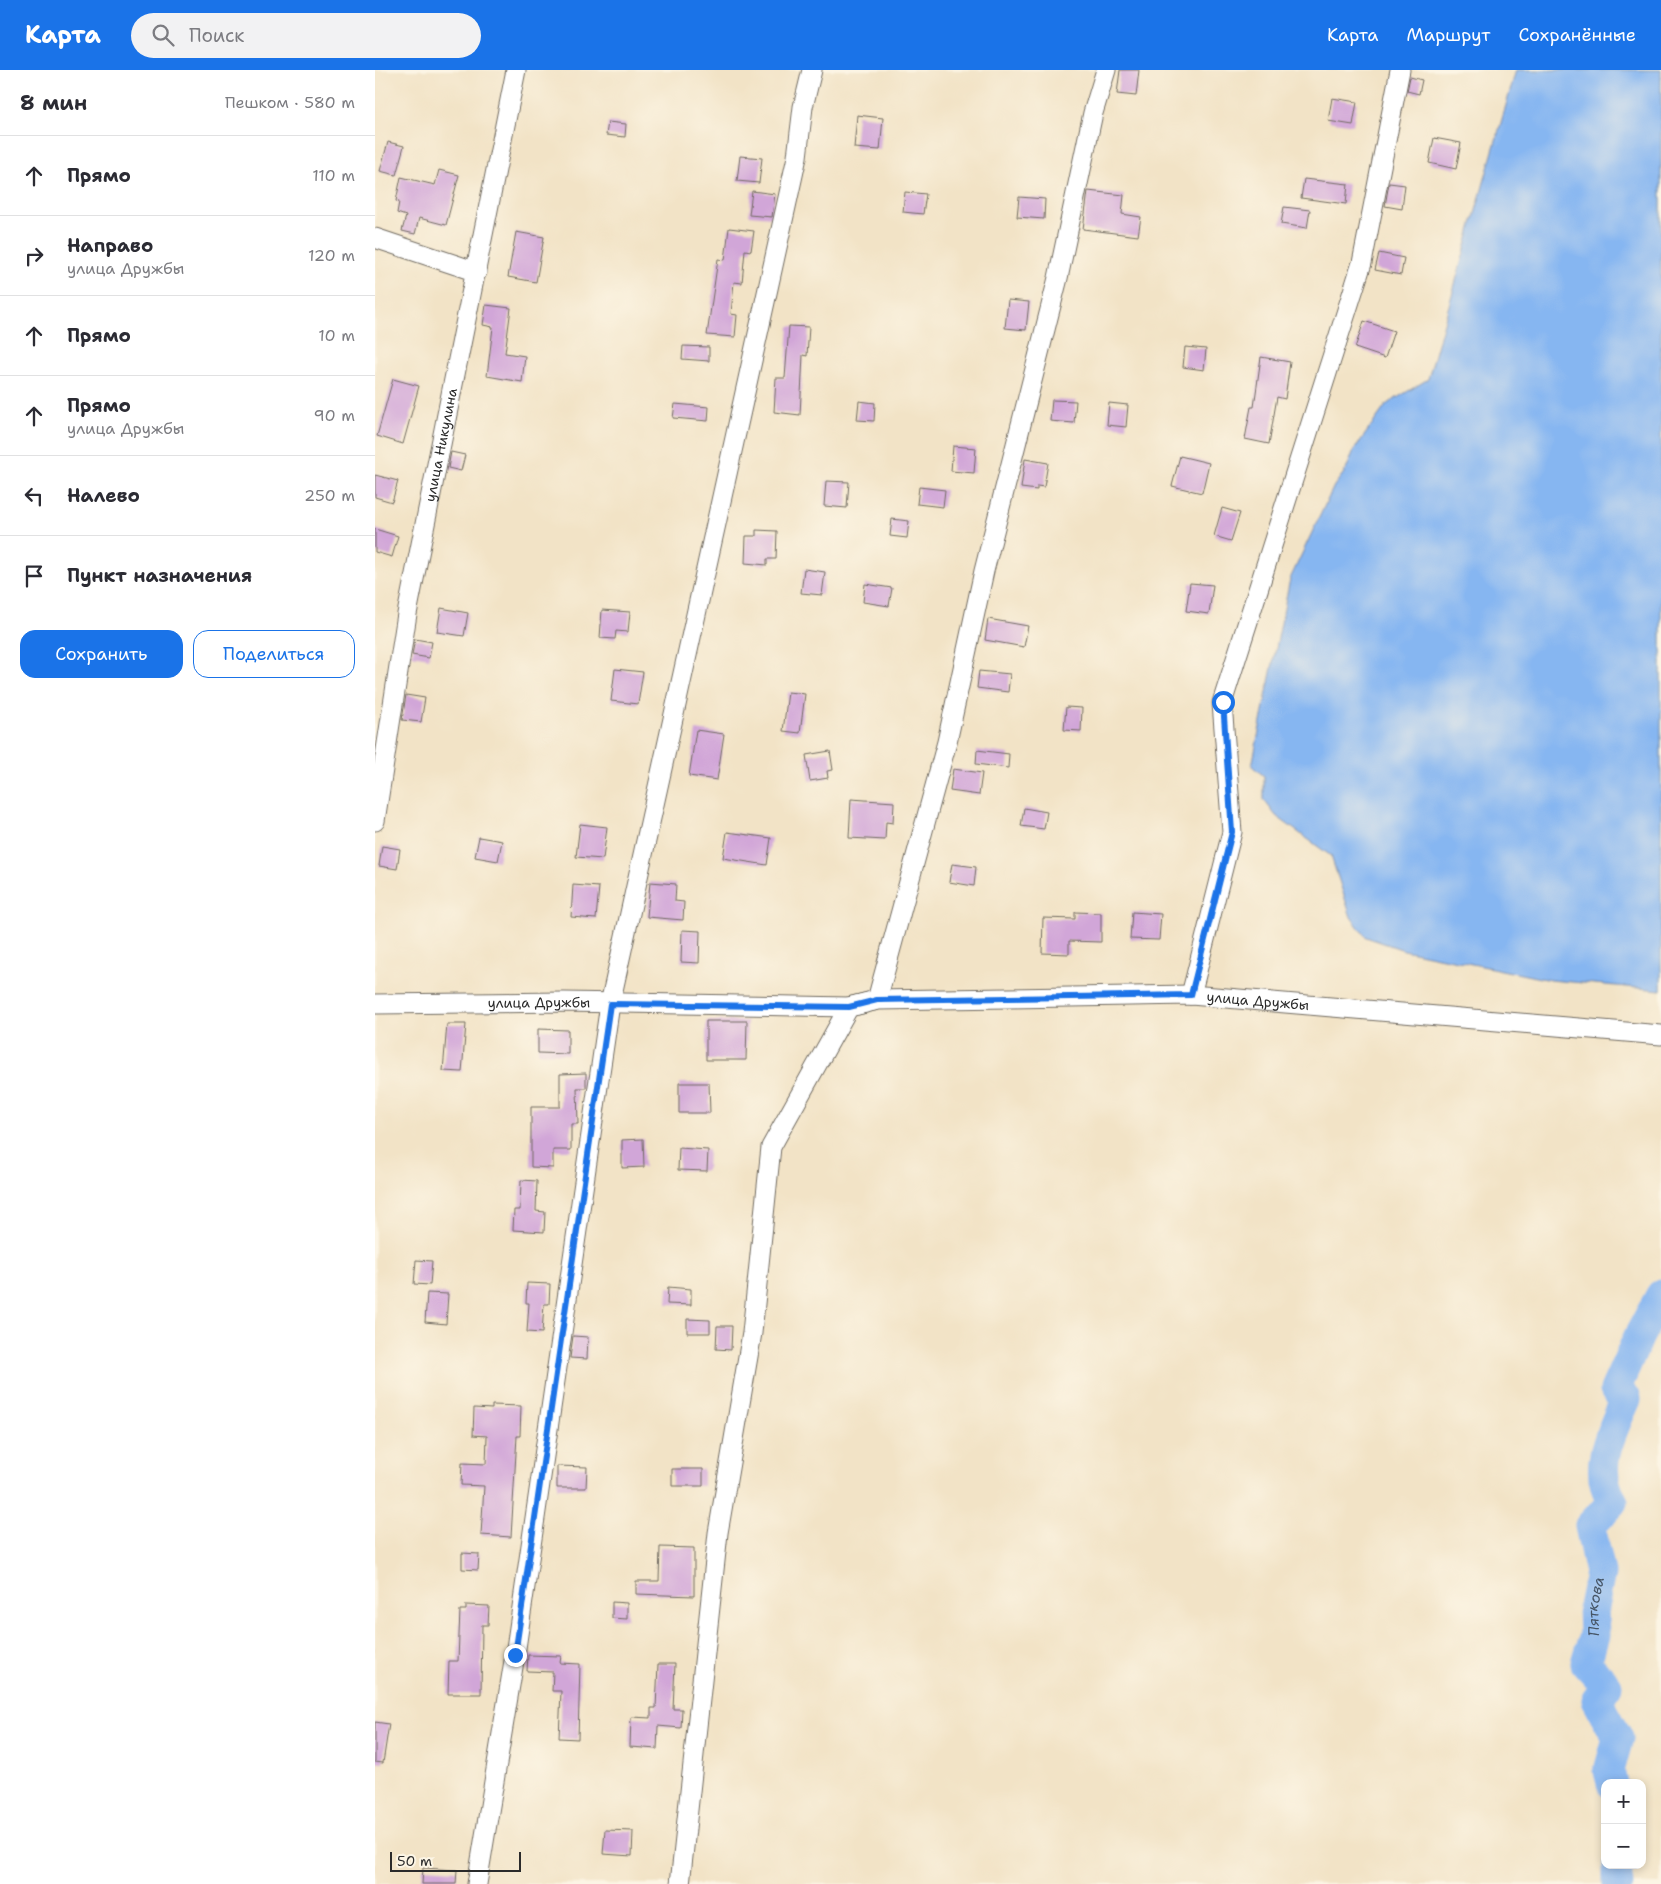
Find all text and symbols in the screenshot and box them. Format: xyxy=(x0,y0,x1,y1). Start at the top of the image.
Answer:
search box xyxy=(131,13,481,58)
text: Карта xyxy=(25,19,101,51)
icon: search xyxy=(149,21,177,49)
text: Поиск xyxy=(189,23,244,48)
text: Карта xyxy=(1327,23,1378,47)
text: Маршрут xyxy=(1406,23,1490,47)
text: Сохранённые xyxy=(1518,23,1636,47)
text: 8 мин xyxy=(20,89,87,117)
text: Пешком · 580 m xyxy=(225,92,355,113)
icon: ahead xyxy=(20,162,48,190)
text: Прямо xyxy=(67,163,131,188)
text: 110 m xyxy=(312,165,355,186)
text: Направо xyxy=(67,233,153,258)
icon: right xyxy=(20,242,48,270)
text: 120 m xyxy=(308,245,355,266)
text: улица Дружбы xyxy=(67,258,184,279)
icon: ahead xyxy=(20,322,48,350)
text: Прямо xyxy=(67,323,131,348)
text: 10 m xyxy=(318,325,355,346)
street label: улица Никулина xyxy=(421,386,461,503)
text: Прямо xyxy=(67,393,131,418)
icon: ahead xyxy=(20,402,48,430)
text: 90 m xyxy=(314,405,355,426)
text: улица Дружбы xyxy=(67,418,184,439)
icon: left xyxy=(20,482,48,510)
text: Налево xyxy=(67,483,140,508)
text: 250 m xyxy=(304,485,355,506)
icon: arrive xyxy=(20,562,48,590)
text: Пункт назначения xyxy=(67,563,252,588)
button: Сохранить xyxy=(20,630,183,678)
button: Поделиться xyxy=(193,630,355,678)
route start xyxy=(1212,691,1235,714)
street label: улица Дружбы xyxy=(1206,987,1310,1014)
street label: улица Дружбы xyxy=(488,993,591,1012)
water label: Пяткова xyxy=(1582,1575,1609,1637)
route end xyxy=(504,1644,527,1667)
map controls xyxy=(1601,1779,1646,1869)
button: + xyxy=(1601,1779,1646,1824)
button: − xyxy=(1601,1824,1646,1869)
scale bar xyxy=(390,1849,521,1872)
text: 50 m xyxy=(397,1852,432,1870)

